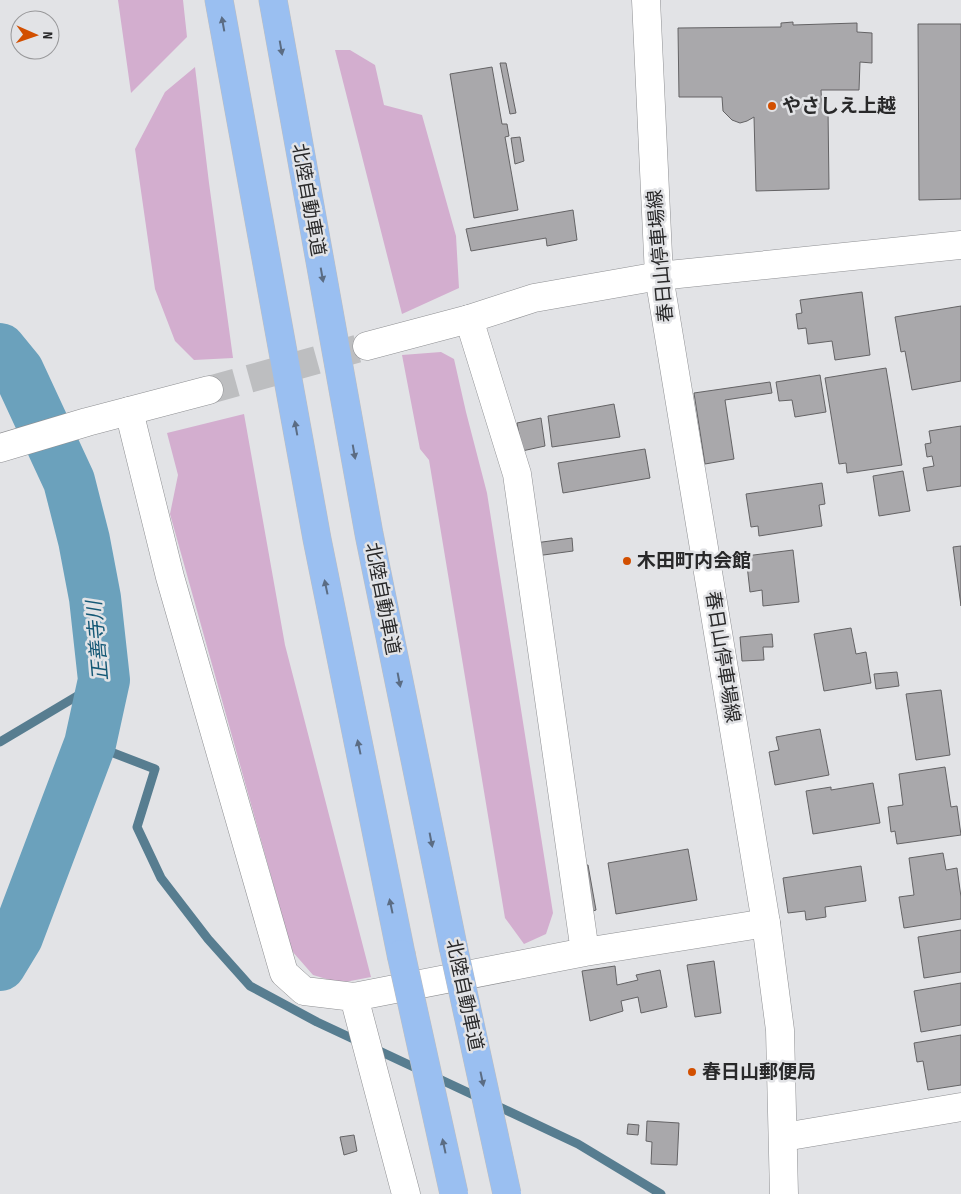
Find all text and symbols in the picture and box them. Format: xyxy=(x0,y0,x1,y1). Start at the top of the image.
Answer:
north arrow xyxy=(10,10,60,60)
one-way arrow xyxy=(219,15,227,31)
text: N xyxy=(39,31,56,39)
one-way arrow xyxy=(277,40,285,56)
place label: やさしえ上越 xyxy=(782,95,896,118)
marker: やさしえ上越 xyxy=(766,100,778,112)
street label: 北陸自動車道 xyxy=(287,142,329,258)
street label: 春日山停車場線 xyxy=(644,189,678,323)
one-way arrow xyxy=(318,268,326,284)
one-way arrow xyxy=(292,419,300,435)
one-way arrow xyxy=(351,445,359,461)
street label: 北陸自動車道 xyxy=(360,541,404,657)
place label: 木田町内会館 xyxy=(637,550,751,573)
marker: 木田町内会館 xyxy=(621,555,633,567)
one-way arrow xyxy=(322,579,330,595)
street label: 春日山停車場線 xyxy=(700,590,744,724)
water label: 正善寺川 xyxy=(82,598,113,682)
one-way arrow xyxy=(395,673,403,688)
one-way arrow xyxy=(355,739,363,754)
one-way arrow xyxy=(428,832,436,848)
one-way arrow xyxy=(387,897,395,913)
street label: 北陸自動車道 xyxy=(441,937,487,1053)
place label: 春日山郵便局 xyxy=(702,1061,816,1084)
marker: 春日山郵便局 xyxy=(686,1066,698,1078)
one-way arrow xyxy=(478,1071,486,1086)
one-way arrow xyxy=(439,1138,447,1154)

